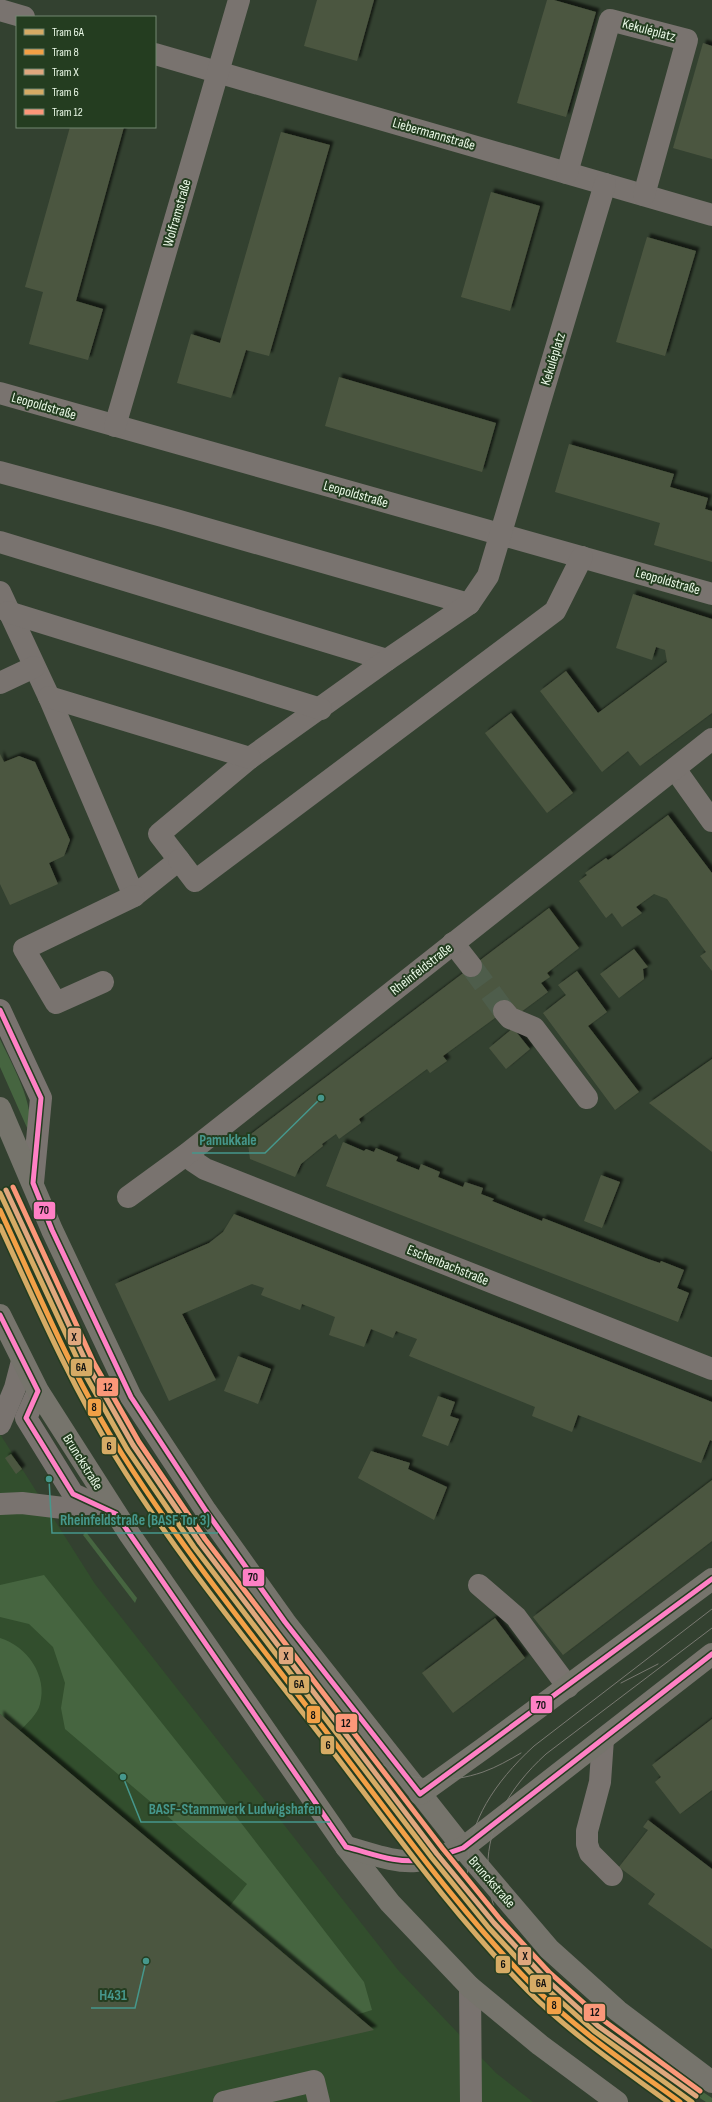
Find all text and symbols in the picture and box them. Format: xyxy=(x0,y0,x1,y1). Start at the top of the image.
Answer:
street label: Kekuléplatz xyxy=(621,15,677,45)
legend xyxy=(16,16,156,128)
text: Tram 6A xyxy=(52,25,85,40)
text: Tram 8 xyxy=(52,45,79,60)
text: Tram X xyxy=(52,65,79,80)
text: Tram 6 xyxy=(52,85,79,100)
text: Tram 12 xyxy=(52,105,83,120)
street label: Liebermannstraße xyxy=(391,114,477,154)
street label: Wolframstraße xyxy=(159,177,195,249)
street label: Kekuléplatz xyxy=(537,331,569,387)
street label: Leopoldstraße xyxy=(10,389,78,423)
street label: Leopoldstraße xyxy=(322,477,390,511)
street label: Leopoldstraße xyxy=(634,564,702,598)
street label: Rheinfeldstraße xyxy=(386,939,456,999)
callout: Pamukkale xyxy=(192,1126,265,1153)
text: Pamukkale xyxy=(199,1131,257,1150)
line badge: 70 xyxy=(33,1201,56,1220)
text: 70 xyxy=(39,1204,49,1217)
street label: Eschenbachstraße xyxy=(405,1241,491,1289)
line badge: X xyxy=(67,1327,82,1346)
text: X xyxy=(70,1331,77,1344)
line badge: 6A xyxy=(70,1358,93,1377)
text: 6A xyxy=(76,1361,87,1374)
line badge: 12 xyxy=(96,1377,119,1397)
text: 12 xyxy=(103,1381,113,1394)
line badge: 8 xyxy=(87,1398,102,1417)
text: 8 xyxy=(91,1401,97,1414)
street label: Brunckstraße xyxy=(59,1431,107,1493)
line badge: 6 xyxy=(101,1436,117,1455)
text: 6 xyxy=(106,1440,112,1453)
callout: Rheinfeldstraße (BASF Tor 3) xyxy=(52,1506,218,1533)
text: Rheinfeldstraße (BASF Tor 3) xyxy=(60,1511,210,1530)
line badge: 70 xyxy=(242,1568,265,1587)
text: 70 xyxy=(248,1571,258,1584)
line badge: X xyxy=(278,1646,294,1665)
text: X xyxy=(282,1650,289,1663)
line badge: 6A xyxy=(288,1675,310,1694)
text: 6A xyxy=(294,1678,305,1691)
line badge: 70 xyxy=(530,1695,553,1714)
text: 70 xyxy=(536,1699,546,1712)
line badge: 8 xyxy=(306,1705,321,1724)
text: 8 xyxy=(310,1709,316,1722)
line badge: 12 xyxy=(335,1713,358,1733)
text: 12 xyxy=(341,1717,351,1730)
line badge: 6 xyxy=(320,1735,335,1755)
text: 6 xyxy=(325,1739,331,1752)
callout: BASF-Stammwerk Ludwigshafen xyxy=(141,1795,330,1822)
text: BASF-Stammwerk Ludwigshafen xyxy=(149,1800,321,1819)
street label: Brunckstraße xyxy=(465,1853,519,1911)
line badge: X xyxy=(517,1946,532,1966)
text: X xyxy=(521,1950,528,1963)
line badge: 6 xyxy=(495,1955,511,1974)
text: 6 xyxy=(500,1958,506,1971)
line badge: 6A xyxy=(529,1974,552,1993)
text: 6A xyxy=(536,1977,547,1990)
callout: H431 xyxy=(91,1981,135,2008)
text: H431 xyxy=(99,1986,127,2005)
line badge: 8 xyxy=(546,1996,562,2015)
text: 8 xyxy=(551,1999,557,2012)
line badge: 12 xyxy=(583,2003,606,2022)
text: 12 xyxy=(590,2006,600,2019)

